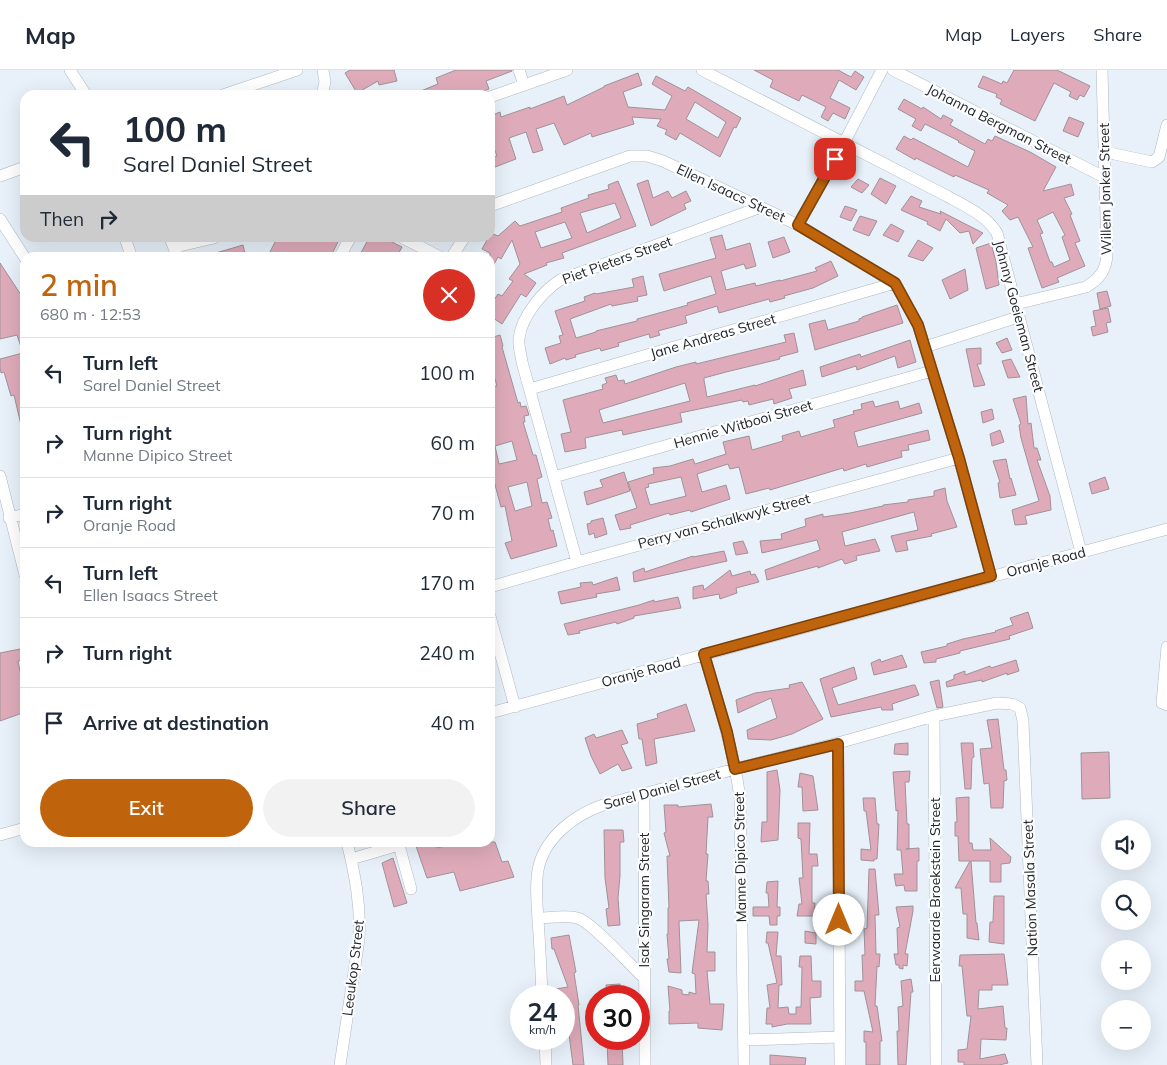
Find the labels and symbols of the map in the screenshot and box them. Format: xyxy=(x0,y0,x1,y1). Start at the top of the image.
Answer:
street label: Johanna Bergman Street xyxy=(924,80,1074,168)
street label: Willem Jonker Street xyxy=(1095,123,1115,255)
pin xyxy=(814,138,856,180)
street label: Ellen Isaacs Street xyxy=(674,160,788,226)
street label: Piet Pieters Street xyxy=(560,232,674,288)
street label: Johnny Goeieman Street xyxy=(990,238,1048,394)
street label: Jane Andreas Street xyxy=(648,309,778,363)
street label: Hennie Witbooi Street xyxy=(672,396,814,452)
street label: Perry van Schalkwyk Street xyxy=(636,489,812,553)
street label: Oranje Road xyxy=(1004,543,1088,581)
street label: Oranje Road xyxy=(599,653,683,691)
street label: Sarel Daniel Street xyxy=(602,765,723,813)
street label: Manne Dipico Street xyxy=(730,791,750,923)
street label: Eerwaarde Broekstein Street xyxy=(926,797,944,983)
street label: Nation Masala Street xyxy=(1019,819,1041,957)
street label: Isak Singaram Street xyxy=(635,832,653,968)
position arrow xyxy=(812,893,864,945)
street label: Leeukop Street xyxy=(338,919,368,1017)
speed limit sign: 30 xyxy=(585,985,650,1050)

